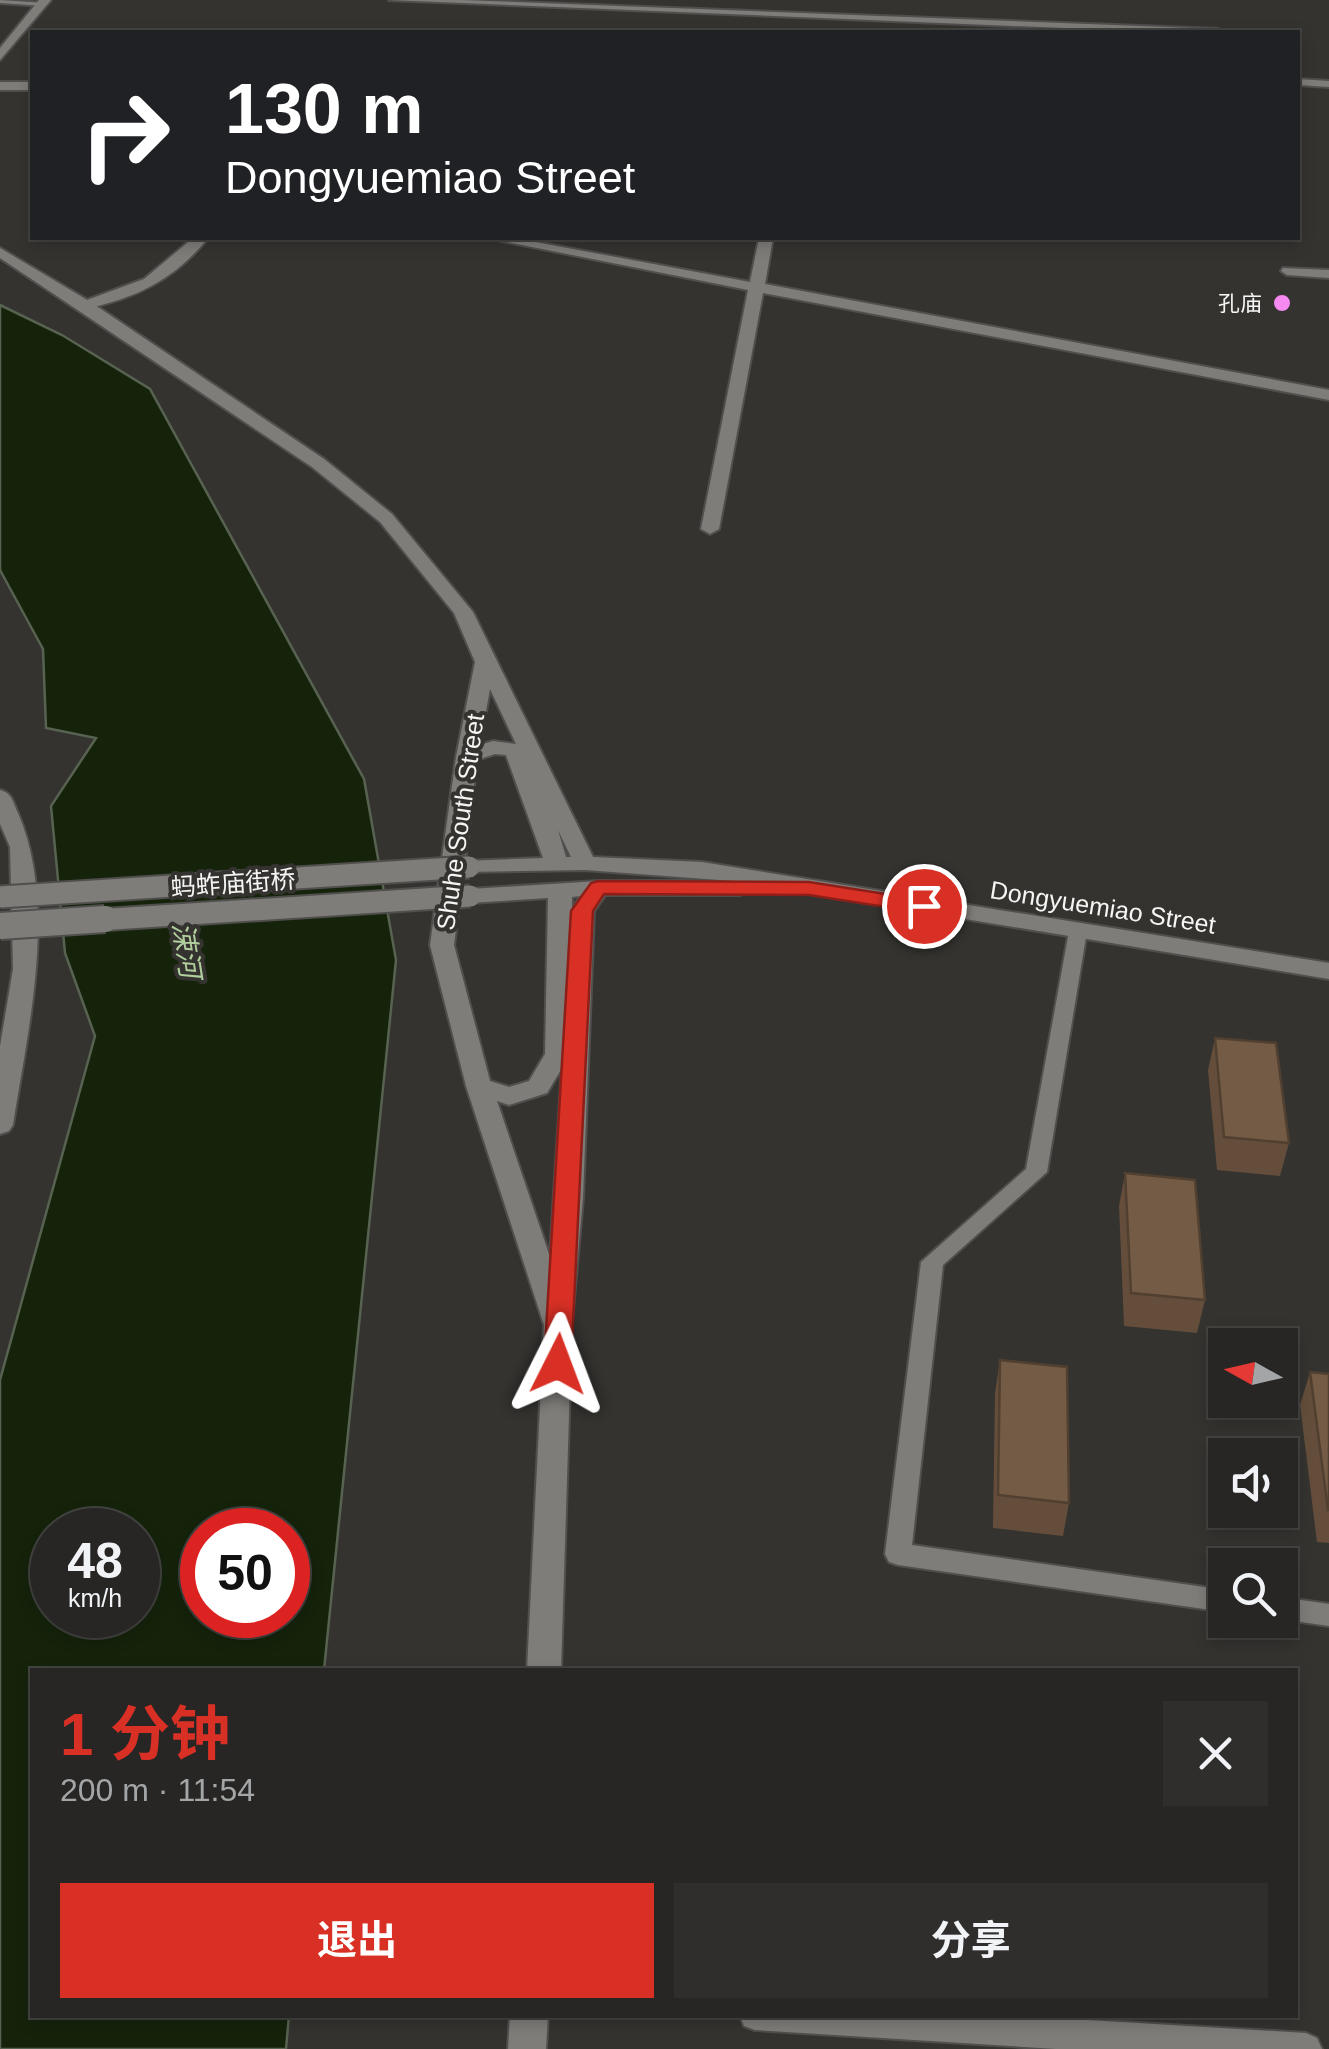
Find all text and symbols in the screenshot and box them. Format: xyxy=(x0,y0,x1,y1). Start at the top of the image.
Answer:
icon: right xyxy=(60,70,190,200)
text: 130 m xyxy=(225,70,423,148)
text: Dongyuemiao Street xyxy=(225,152,635,203)
place label: 孔庙 xyxy=(1218,291,1262,316)
marker: 孔庙 xyxy=(1271,292,1293,314)
street label: Shuhe South Street xyxy=(431,712,489,932)
pin xyxy=(882,864,967,949)
street label: 蚂蚱庙街桥 xyxy=(170,865,296,901)
street label: Dongyuemiao Street xyxy=(988,875,1218,939)
icon: arrive xyxy=(897,879,952,934)
water label: 涑河 xyxy=(167,920,207,985)
position arrow xyxy=(506,1312,610,1416)
north arrow xyxy=(1208,1328,1298,1418)
map controls xyxy=(1208,1328,1298,1638)
button: sound xyxy=(1208,1438,1298,1528)
speed limit sign: 50 xyxy=(180,1508,310,1638)
text: 48 xyxy=(67,1533,123,1589)
button: search xyxy=(1208,1548,1298,1638)
text: km/h xyxy=(68,1584,122,1612)
text: 1 分钟 xyxy=(60,1701,230,1768)
button: close xyxy=(1163,1701,1268,1806)
text: 200 m · 11:54 xyxy=(60,1772,255,1808)
button: 退出 xyxy=(60,1883,654,1998)
button: 分享 xyxy=(674,1883,1268,1998)

